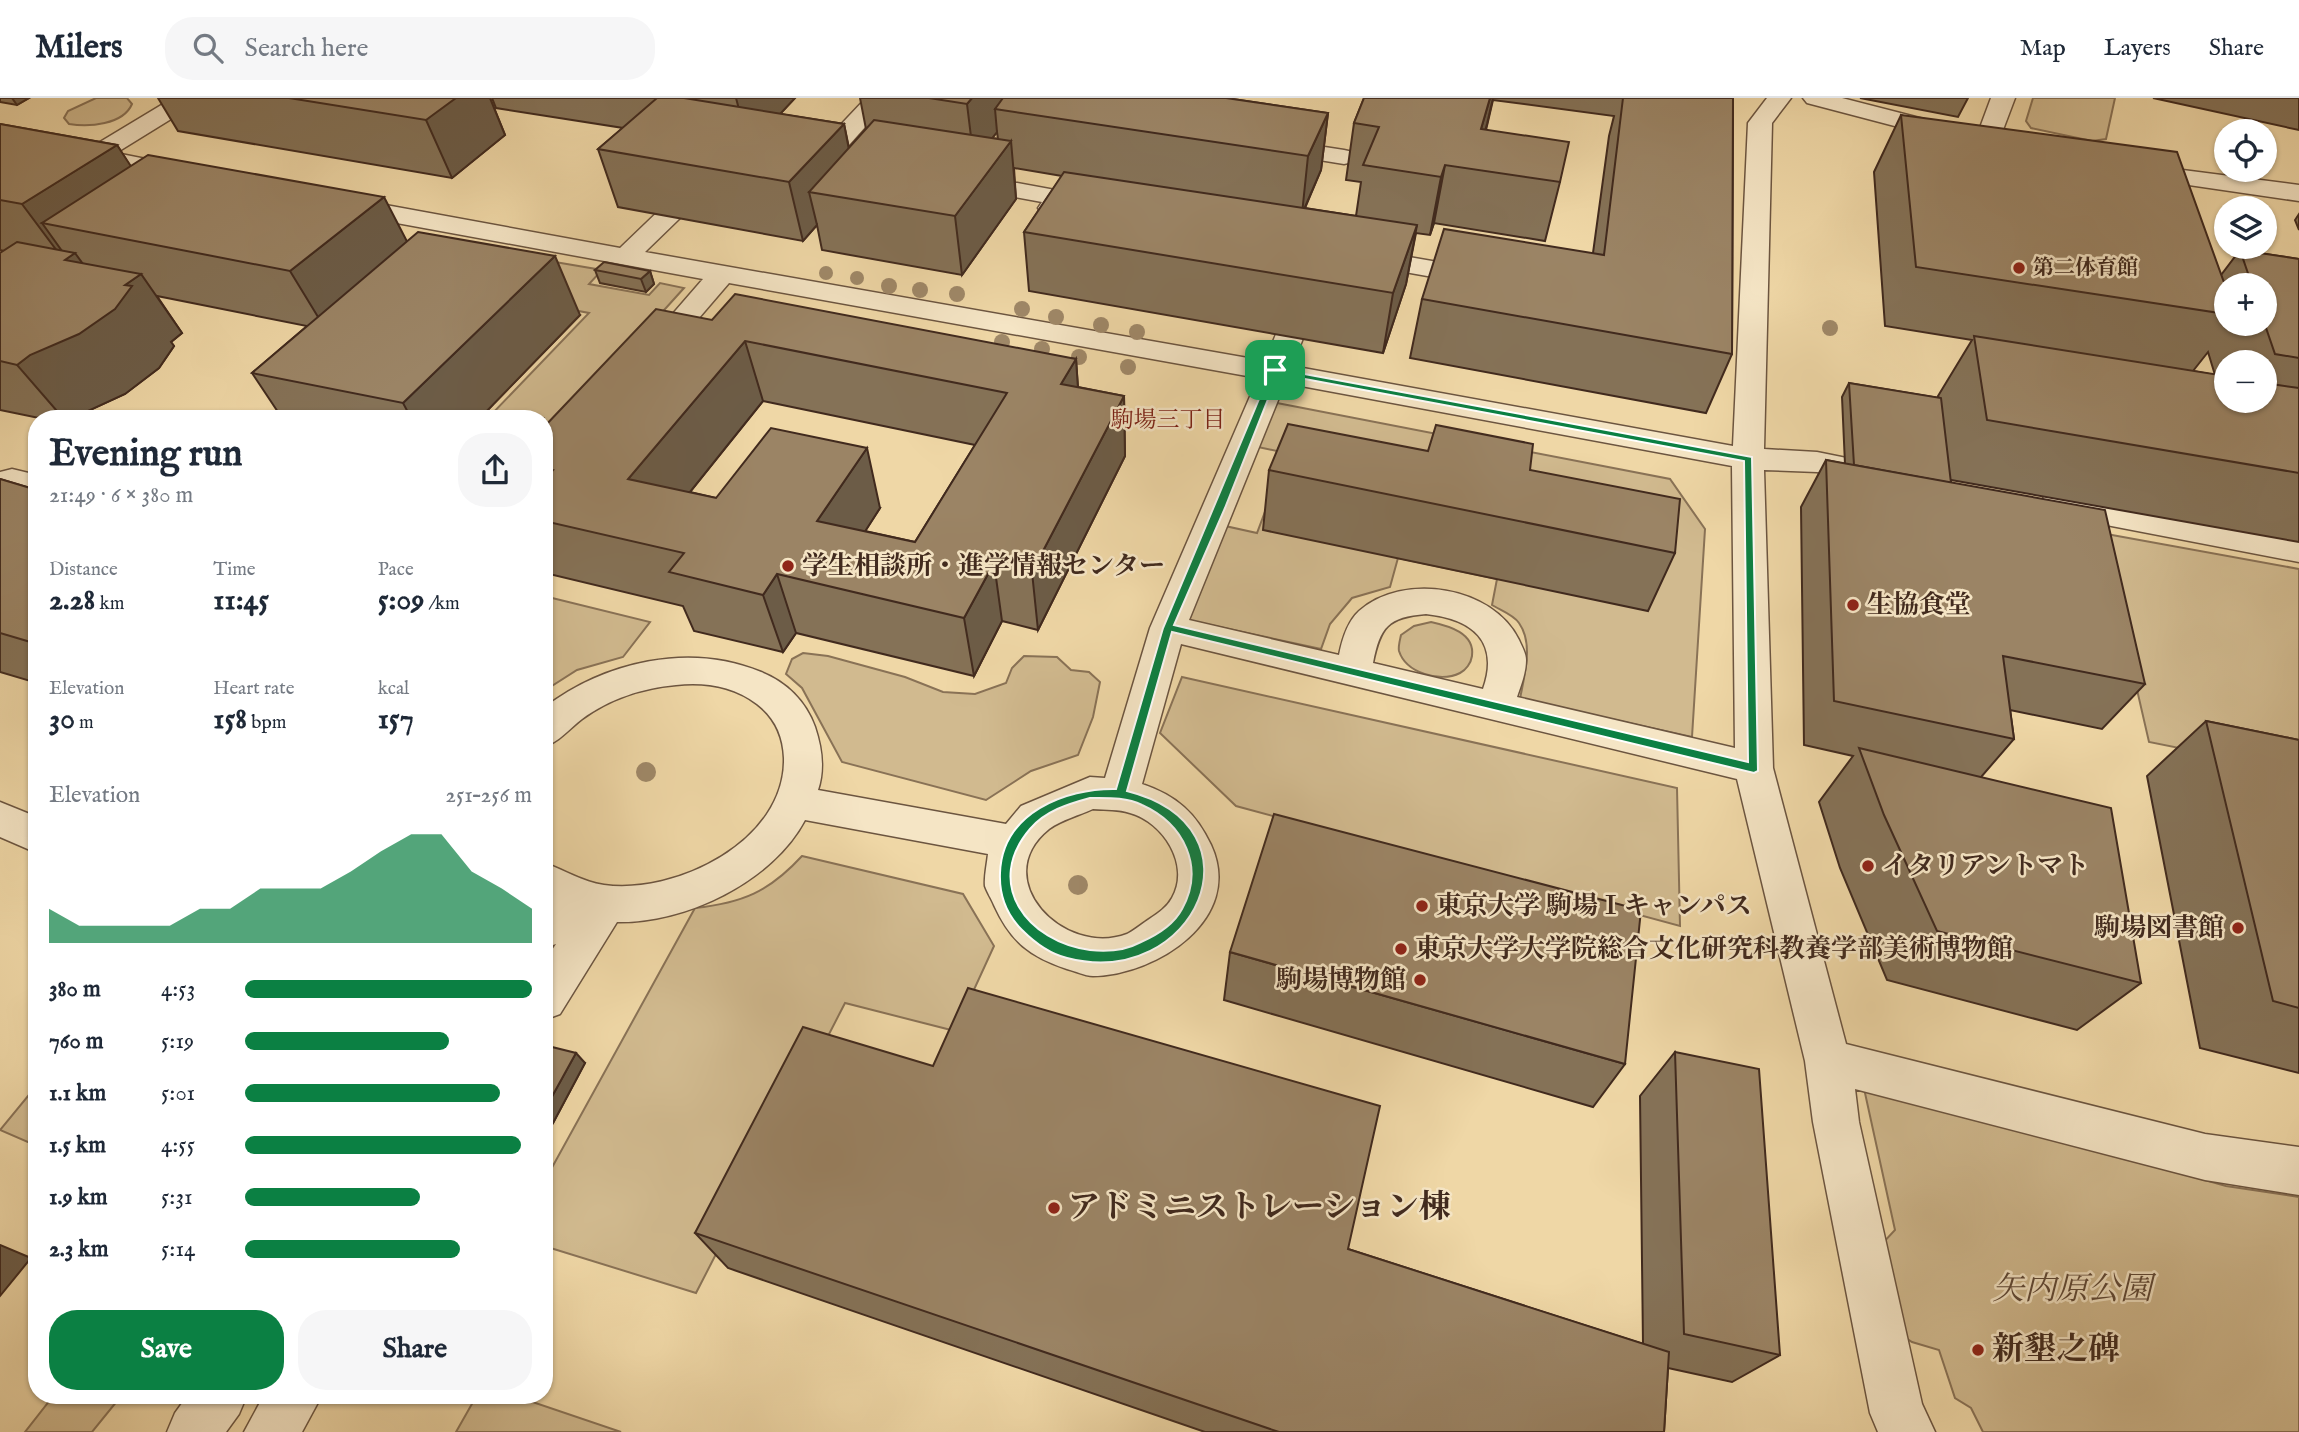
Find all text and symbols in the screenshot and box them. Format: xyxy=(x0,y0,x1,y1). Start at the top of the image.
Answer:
search box xyxy=(165,17,655,80)
text: Milers xyxy=(35,27,123,69)
icon: search xyxy=(189,29,227,67)
text: Search here xyxy=(245,32,369,65)
text: Map xyxy=(2020,33,2066,64)
text: Layers xyxy=(2104,33,2171,64)
text: Share xyxy=(2209,33,2264,64)
map controls xyxy=(2214,119,2277,413)
button: locate xyxy=(2214,119,2277,182)
button: layers xyxy=(2214,196,2277,259)
place label: 第二体育館 xyxy=(2033,255,2138,282)
marker: 第二体育館 xyxy=(2011,260,2027,276)
button: + xyxy=(2214,273,2277,336)
pin xyxy=(1245,340,1305,400)
button: − xyxy=(2214,350,2277,413)
icon: arrive xyxy=(1256,351,1294,389)
district label: 駒場三丁目 xyxy=(1111,406,1226,435)
text: Evening run xyxy=(49,431,243,479)
button: share xyxy=(458,433,532,507)
text: 21:49 · 6 × 380 m xyxy=(49,481,193,510)
place label: 学生相談所・進学情報センター xyxy=(802,550,1165,583)
text: Distance xyxy=(49,558,118,582)
text: Time xyxy=(213,558,256,582)
text: Pace xyxy=(378,558,414,582)
marker: 学生相談所・進学情報センター xyxy=(780,558,796,574)
text: 2.28 xyxy=(49,582,95,620)
text: 11:45 xyxy=(213,582,269,620)
text: 5:09 xyxy=(378,582,424,620)
place label: 生協食堂 xyxy=(1867,589,1971,622)
text: km xyxy=(95,592,124,616)
text: /km xyxy=(424,592,460,616)
marker: 生協食堂 xyxy=(1845,597,1861,613)
text: Elevation xyxy=(49,677,124,701)
text: Heart rate xyxy=(213,677,294,701)
text: kcal xyxy=(378,677,409,701)
text: 30 xyxy=(49,701,75,739)
text: 158 xyxy=(213,701,247,739)
text: 157 xyxy=(378,701,414,739)
text: m xyxy=(75,711,94,735)
text: bpm xyxy=(247,711,286,735)
text: Elevation xyxy=(49,781,140,810)
text: 251–256 m xyxy=(445,781,532,810)
place label: イタリアントマト xyxy=(1882,850,2089,883)
marker: イタリアントマト xyxy=(1860,858,1876,874)
place label: 東京大学 駒場Ⅰキャンパス xyxy=(1436,890,1752,923)
marker: 東京大学 駒場Ⅰキャンパス xyxy=(1414,898,1430,914)
place label: 駒場図書館 xyxy=(2094,912,2224,945)
marker: 駒場図書館 xyxy=(2230,920,2246,936)
place label: 東京大学大学院総合文化研究科教養学部美術博物館 xyxy=(1415,933,2013,966)
marker: 東京大学大学院総合文化研究科教養学部美術博物館 xyxy=(1393,941,1409,957)
place label: 駒場博物館 xyxy=(1276,964,1406,997)
marker: 駒場博物館 xyxy=(1412,972,1428,988)
text: 380 m xyxy=(49,975,101,1004)
text: 4:53 xyxy=(161,975,195,1004)
text: 760 m xyxy=(49,1027,104,1056)
text: 5:19 xyxy=(161,1027,194,1056)
text: 1.1 km xyxy=(49,1079,106,1108)
text: 5:01 xyxy=(161,1079,195,1108)
text: 1.5 km xyxy=(49,1131,106,1160)
text: 4:55 xyxy=(161,1131,195,1160)
text: 1.9 km xyxy=(49,1183,108,1212)
text: 5:31 xyxy=(161,1183,193,1212)
place label: アドミニストレーション棟 xyxy=(1068,1188,1451,1229)
marker: アドミニストレーション棟 xyxy=(1046,1200,1062,1216)
text: 2.3 km xyxy=(49,1235,108,1264)
text: 5:14 xyxy=(161,1235,195,1264)
park label: 矢内原公園 xyxy=(1992,1270,2157,1311)
button: Save xyxy=(49,1310,284,1390)
button: Share xyxy=(298,1310,532,1390)
place label: 新墾之碑 xyxy=(1992,1330,2120,1371)
marker: 新墾之碑 xyxy=(1970,1342,1986,1358)

